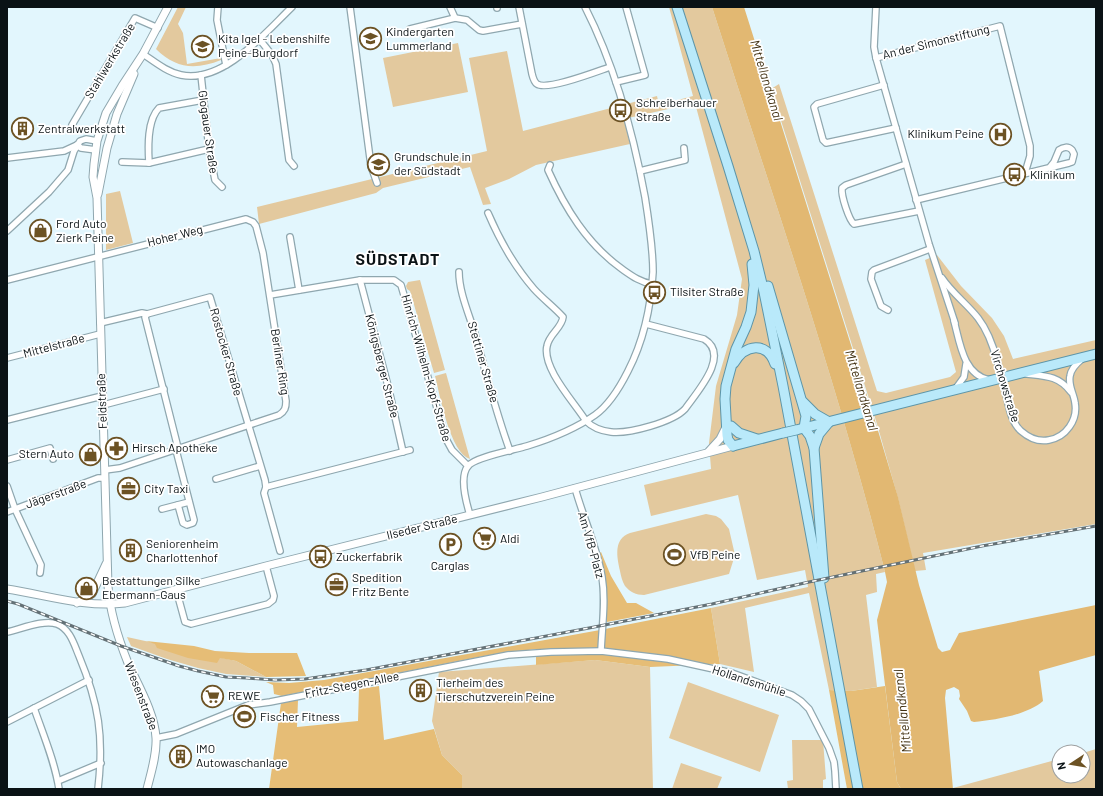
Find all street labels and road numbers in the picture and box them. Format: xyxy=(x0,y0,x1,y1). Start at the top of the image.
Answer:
street label: Stahlwerkstraße xyxy=(81,20,137,101)
street label: An der Simonstiftung xyxy=(881,21,991,61)
street label: Glogauer Straße xyxy=(196,89,222,174)
street label: Hoher Weg xyxy=(146,221,204,249)
street label: Hinrich-Wilhelm-Kopf-Straße xyxy=(399,293,455,443)
street label: Rostocker Straße xyxy=(208,306,246,397)
street label: Königsberger Straße xyxy=(363,312,403,419)
street label: Stettiner Straße xyxy=(466,320,502,404)
street label: Berliner Ring xyxy=(269,328,293,396)
street label: Mittelstraße xyxy=(21,330,86,360)
street label: Virchowstraße xyxy=(988,348,1024,424)
street label: Feldstraße xyxy=(93,373,109,429)
street label: Jägerstraße xyxy=(23,476,88,511)
street label: Ilseder Straße xyxy=(385,510,459,542)
street label: Am VfB-Platz xyxy=(576,510,608,580)
street label: Wiesenstraße xyxy=(122,659,161,732)
street label: Hollandsmühle xyxy=(711,662,788,699)
street label: Fritz-Stegen-Allee xyxy=(304,668,400,700)

